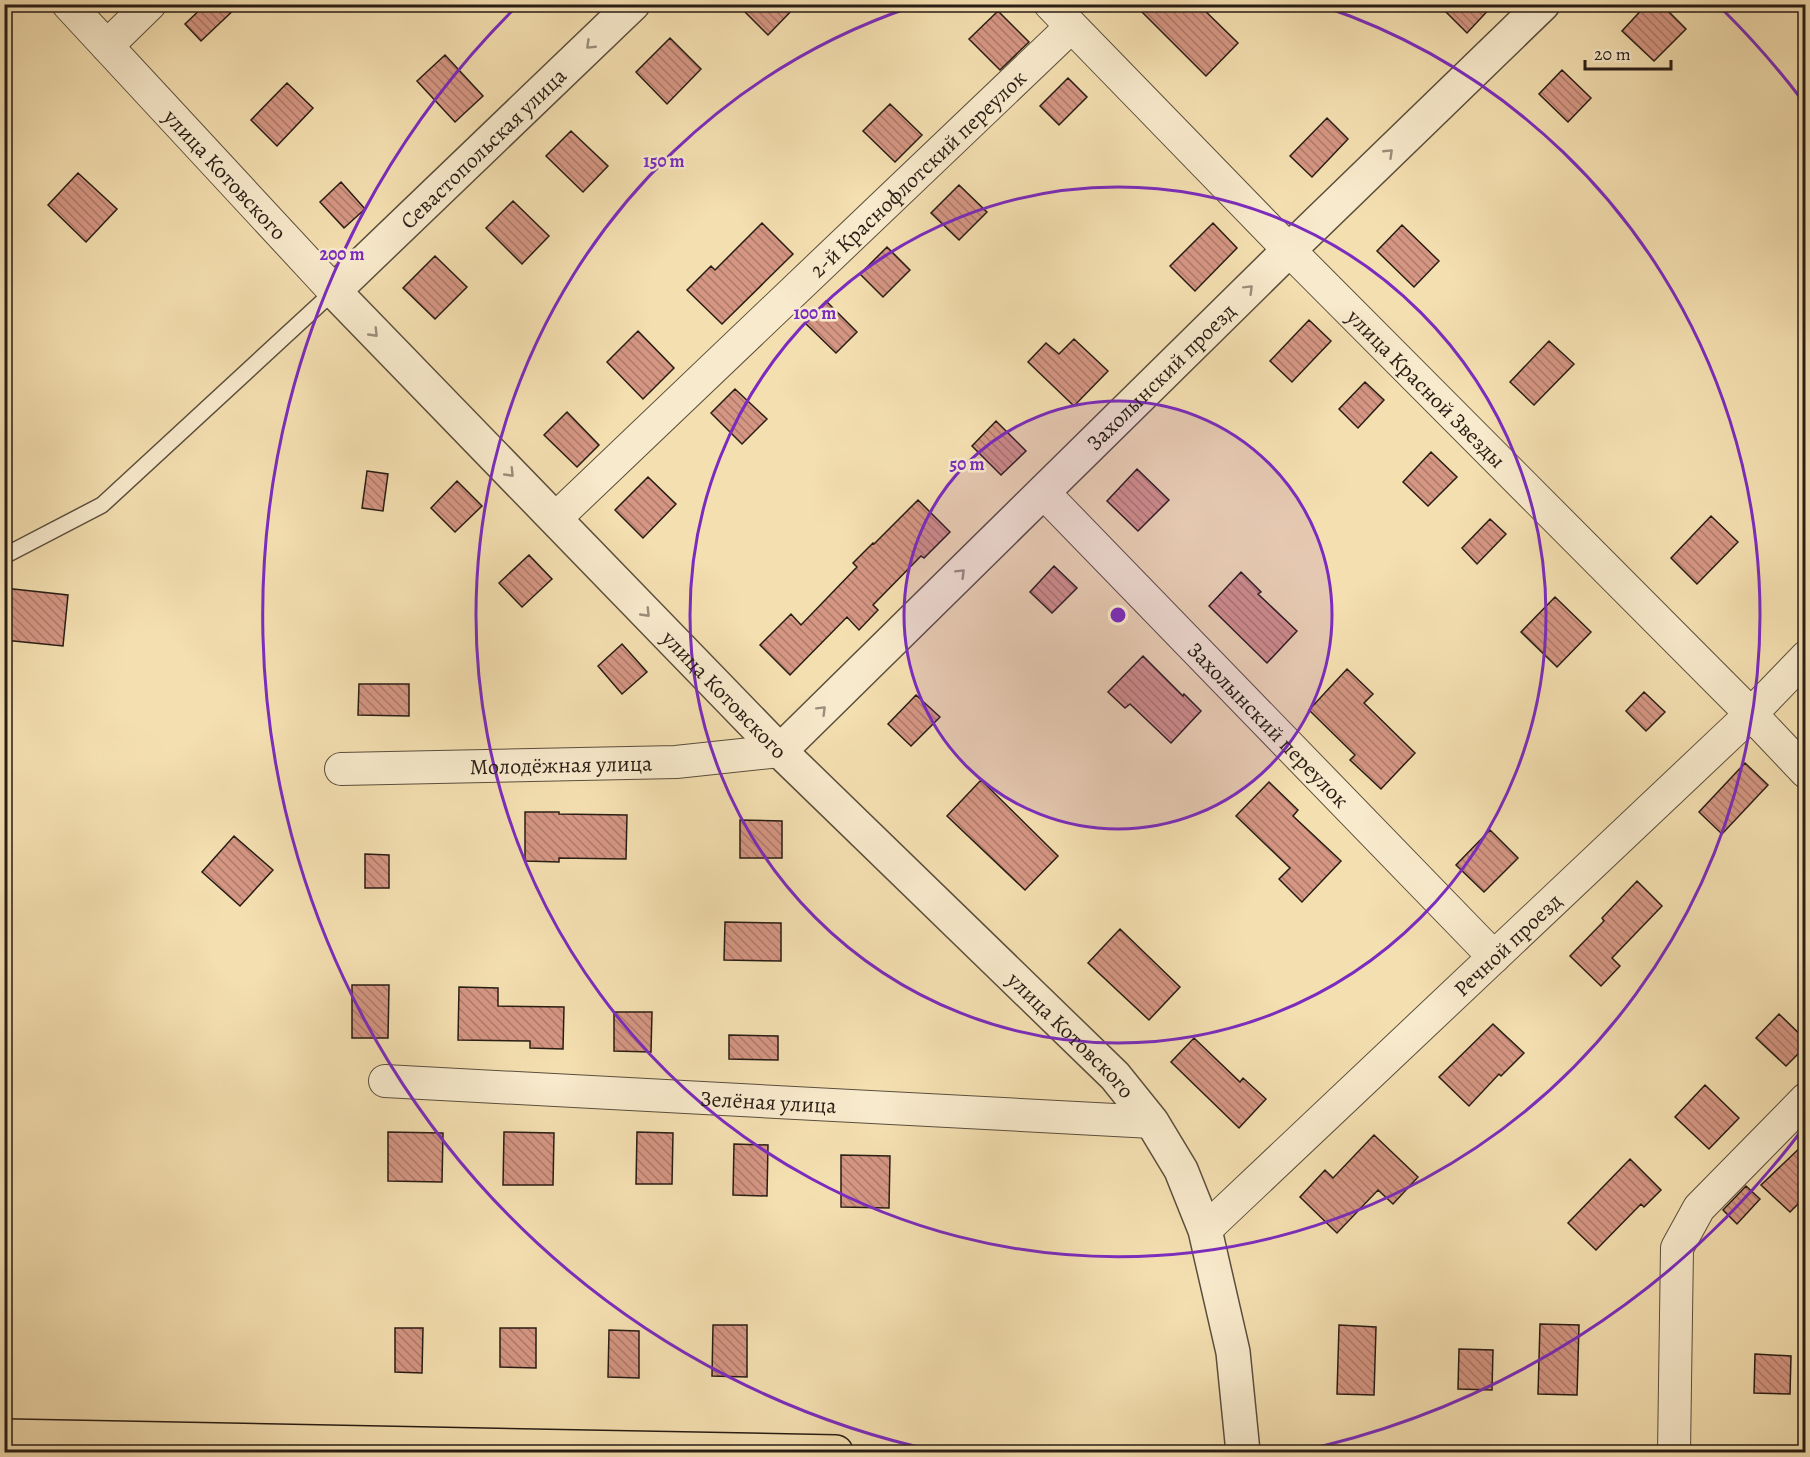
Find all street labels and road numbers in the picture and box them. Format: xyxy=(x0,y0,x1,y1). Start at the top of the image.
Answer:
street label: Севастопольская улица xyxy=(394,61,574,236)
street label: 2-й Краснофлотский переулок xyxy=(803,63,1033,285)
street label: улица Котовского xyxy=(156,102,293,247)
street label: Захолынский проезд xyxy=(1080,297,1243,457)
street label: улица Красной Звезды xyxy=(1339,302,1512,475)
street label: улица Котовского xyxy=(654,623,794,766)
street label: Захолынский переулок xyxy=(1180,636,1355,815)
street label: Молодёжная улица xyxy=(469,748,653,782)
street label: Речной проезд xyxy=(1447,886,1569,1003)
street label: улица Котовского xyxy=(1000,965,1141,1105)
street label: Зелёная улица xyxy=(699,1084,838,1121)

